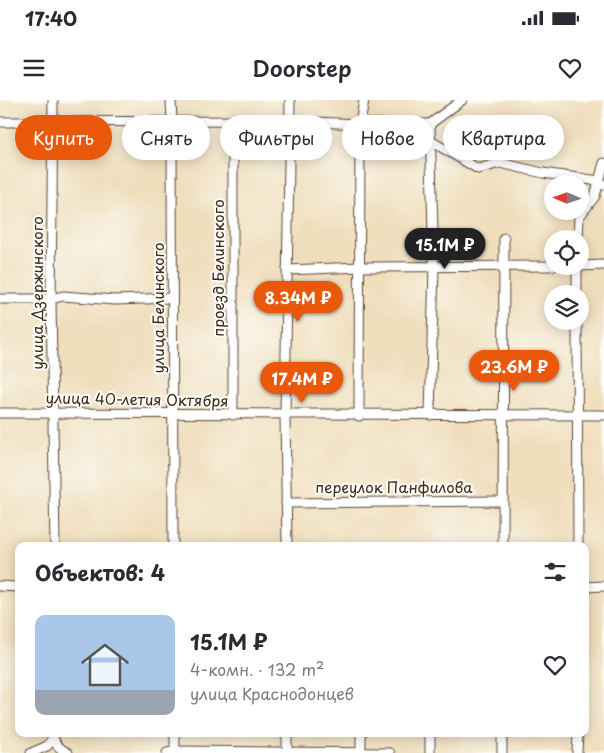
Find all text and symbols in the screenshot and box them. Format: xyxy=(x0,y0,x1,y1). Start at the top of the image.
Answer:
text: 17:40 xyxy=(25,4,77,32)
text: Doorstep xyxy=(252,51,352,84)
icon: menu xyxy=(20,54,48,82)
icon: heart xyxy=(556,54,584,82)
chip: Купить xyxy=(15,115,112,160)
chip: Снять xyxy=(122,115,210,160)
chip: Фильтры xyxy=(220,115,332,160)
chip: Новое xyxy=(342,115,433,160)
chip: Квартира xyxy=(443,115,564,160)
north arrow xyxy=(544,175,589,220)
map controls xyxy=(544,175,589,330)
street label: проезд Белинского xyxy=(206,199,229,337)
street label: улица Дзержинского xyxy=(25,216,48,370)
pin: 15.1M ₽ xyxy=(399,228,491,270)
button: locate xyxy=(544,230,589,275)
text: 15.1M ₽ xyxy=(416,232,475,256)
street label: улица Белинского xyxy=(146,242,169,374)
pin: 8.34M ₽ xyxy=(252,280,344,323)
text: 8.34M ₽ xyxy=(265,285,331,309)
button: layers xyxy=(544,285,589,330)
pin: 23.6M ₽ xyxy=(468,350,560,392)
text: 23.6M ₽ xyxy=(480,354,548,378)
pin: 17.4M ₽ xyxy=(256,362,348,404)
text: 17.4M ₽ xyxy=(271,366,333,390)
street label: улица 40-летия Октября xyxy=(45,385,229,412)
street label: переулок Панфилова xyxy=(315,475,473,498)
text: Объектов: 4 xyxy=(35,556,165,588)
icon: filters xyxy=(541,558,569,586)
text: 15.1M ₽ xyxy=(190,625,267,657)
icon: home xyxy=(75,635,135,695)
icon: heart xyxy=(541,651,569,679)
text: 4-комн. · 132 m² xyxy=(190,657,324,681)
text: улица Краснодонцев xyxy=(190,681,354,705)

